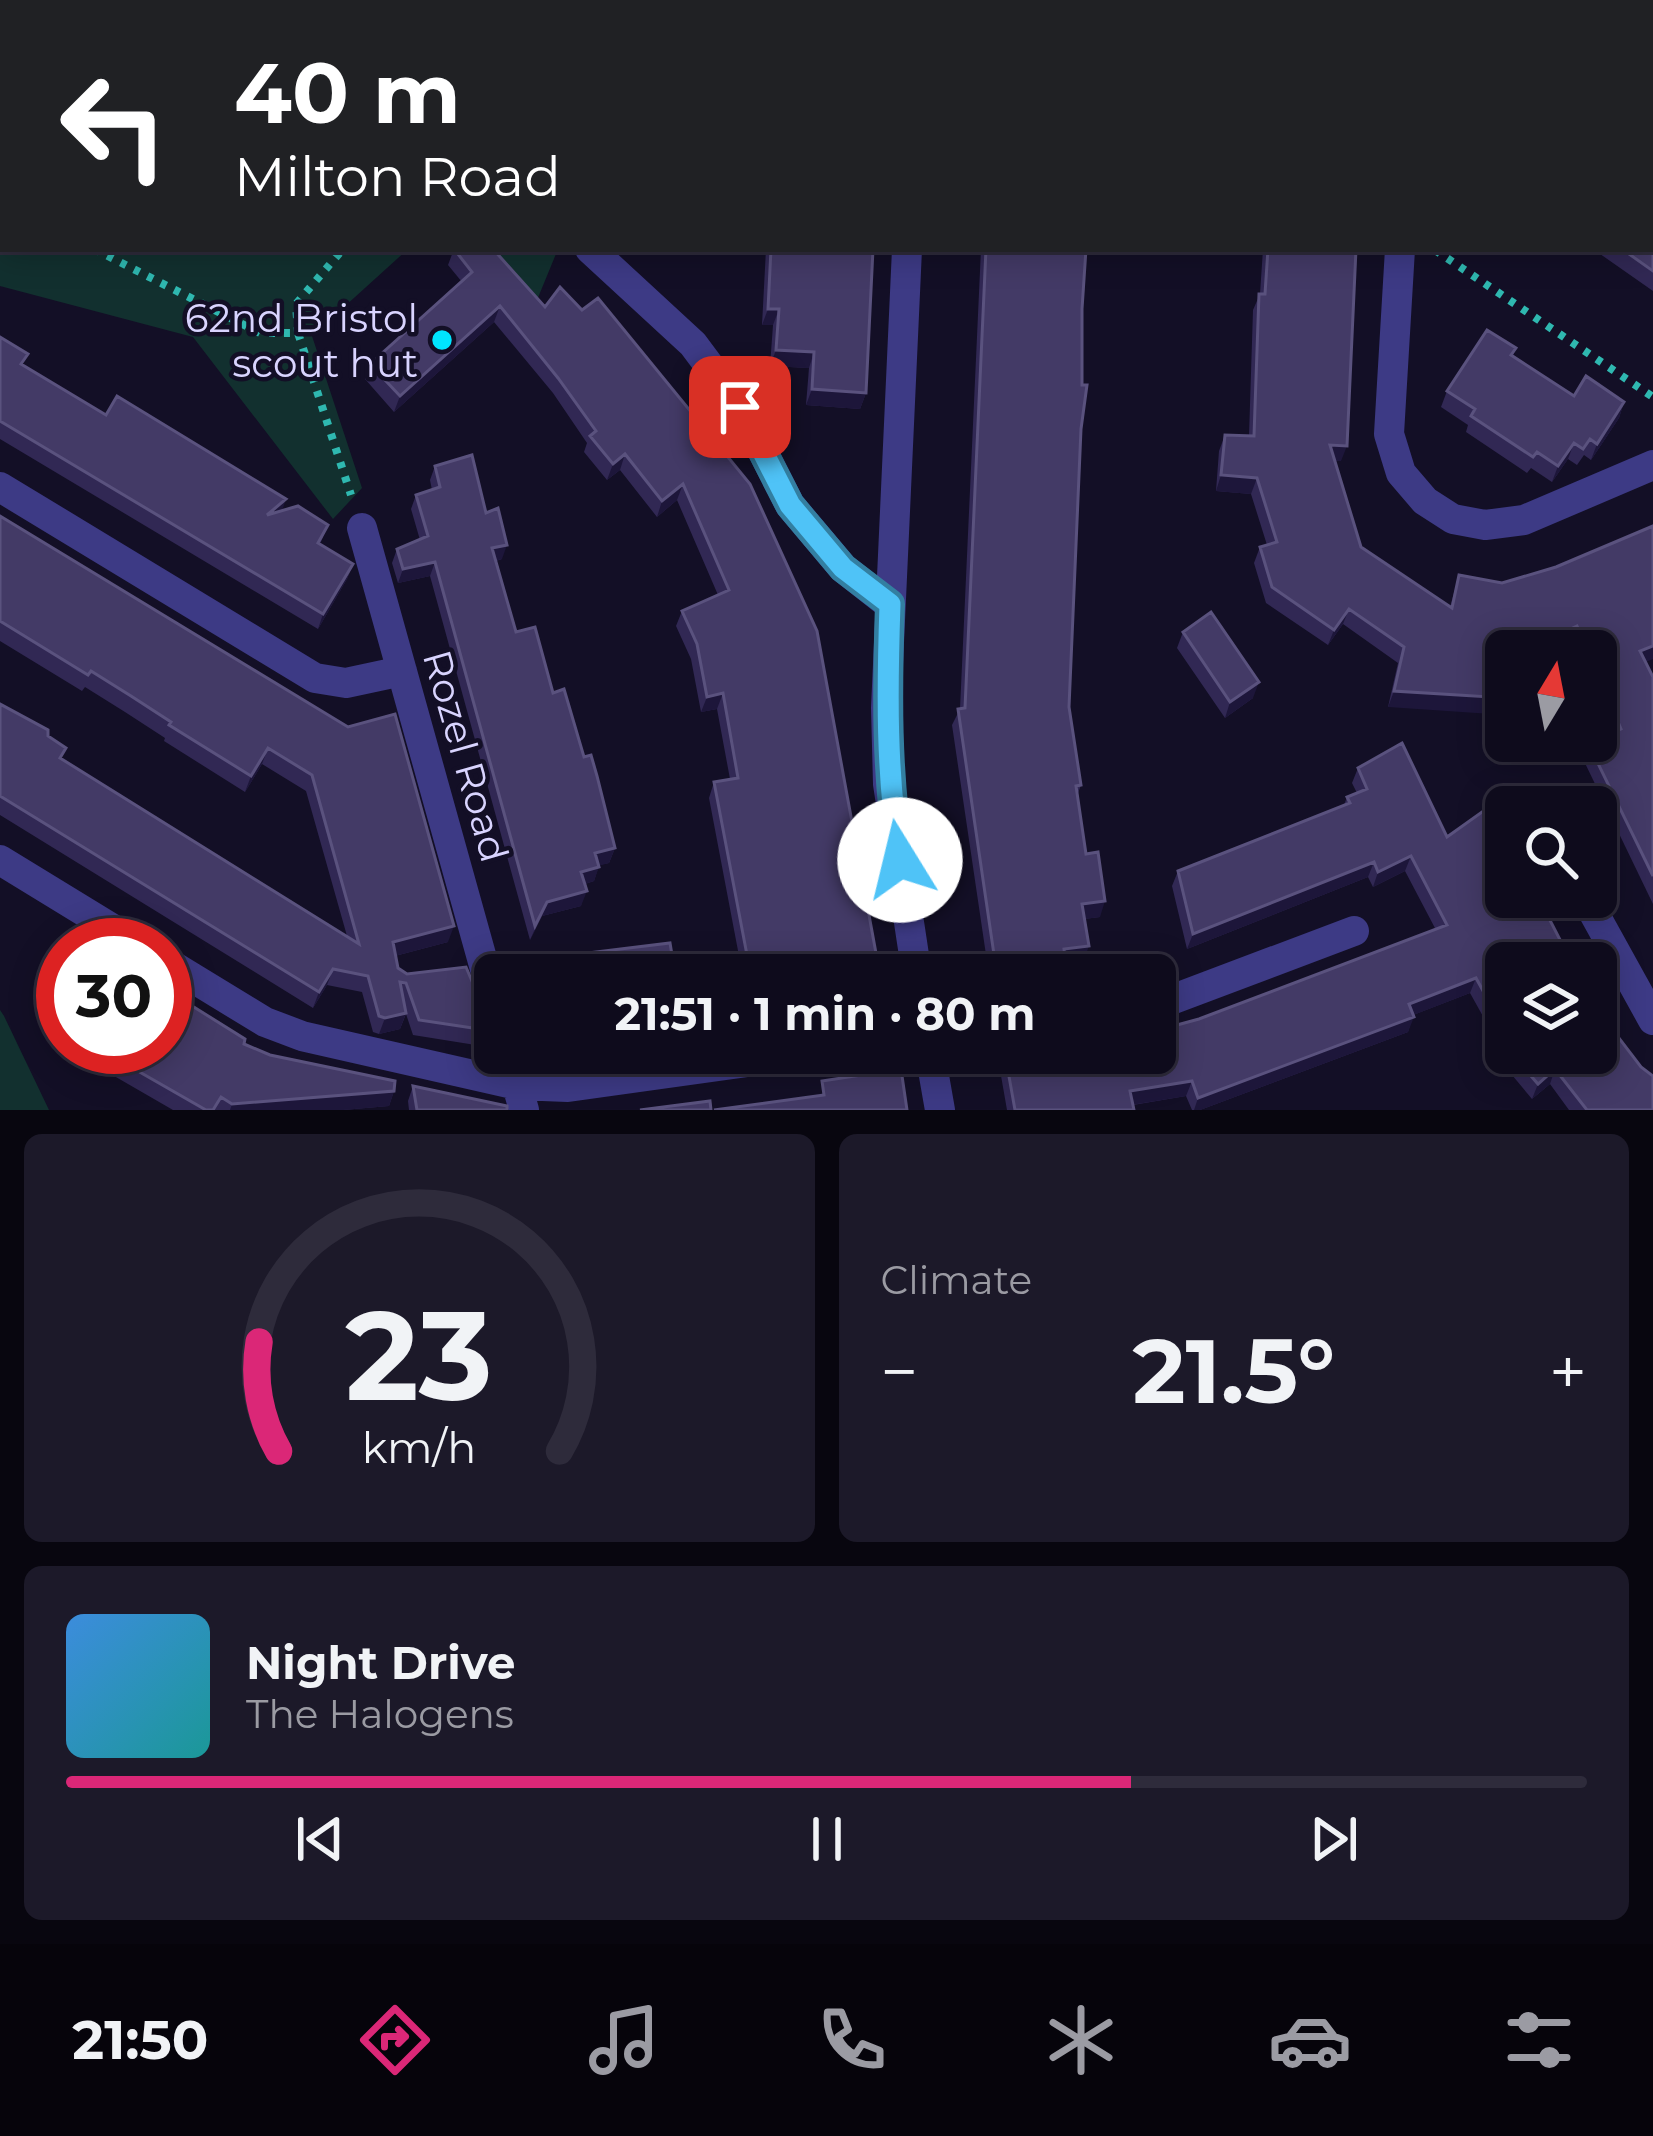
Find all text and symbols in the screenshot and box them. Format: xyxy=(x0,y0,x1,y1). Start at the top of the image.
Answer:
text: 40 m xyxy=(234,42,461,144)
icon: left xyxy=(36,48,192,204)
text: Milton Road xyxy=(234,144,561,210)
place label: 62nd Bristol scout hut xyxy=(185,294,418,387)
marker: 62nd Bristol scout hut xyxy=(429,327,455,353)
pin xyxy=(689,356,791,458)
icon: arrive xyxy=(707,374,773,440)
north arrow xyxy=(1485,630,1617,762)
map controls xyxy=(1485,630,1617,1074)
street label: Rozel Road xyxy=(413,645,519,867)
button: search xyxy=(1485,786,1617,918)
position arrow xyxy=(837,797,963,923)
speed limit sign: 30 xyxy=(36,918,192,1074)
button: layers xyxy=(1485,942,1617,1074)
text: 21:51 · 1 min · 80 m xyxy=(615,986,1035,1041)
text: Climate xyxy=(881,1256,1032,1304)
text: 23 xyxy=(345,1279,493,1431)
text: 21.5° xyxy=(1132,1316,1335,1426)
text: − xyxy=(881,1331,918,1412)
text: + xyxy=(1549,1331,1587,1412)
text: km/h xyxy=(362,1421,476,1474)
text: Night Drive xyxy=(246,1635,515,1690)
text: The Halogens xyxy=(246,1690,514,1738)
icon: previous xyxy=(287,1806,353,1872)
icon: pause xyxy=(794,1806,860,1872)
icon: next xyxy=(1301,1806,1367,1872)
icon: directions xyxy=(353,1998,437,2082)
icon: music xyxy=(582,1998,666,2082)
icon: phone xyxy=(810,1998,894,2082)
icon: climate xyxy=(1039,1998,1123,2082)
icon: car xyxy=(1268,1998,1352,2082)
icon: filters xyxy=(1497,1998,1581,2082)
text: 21:50 xyxy=(72,2007,208,2073)

